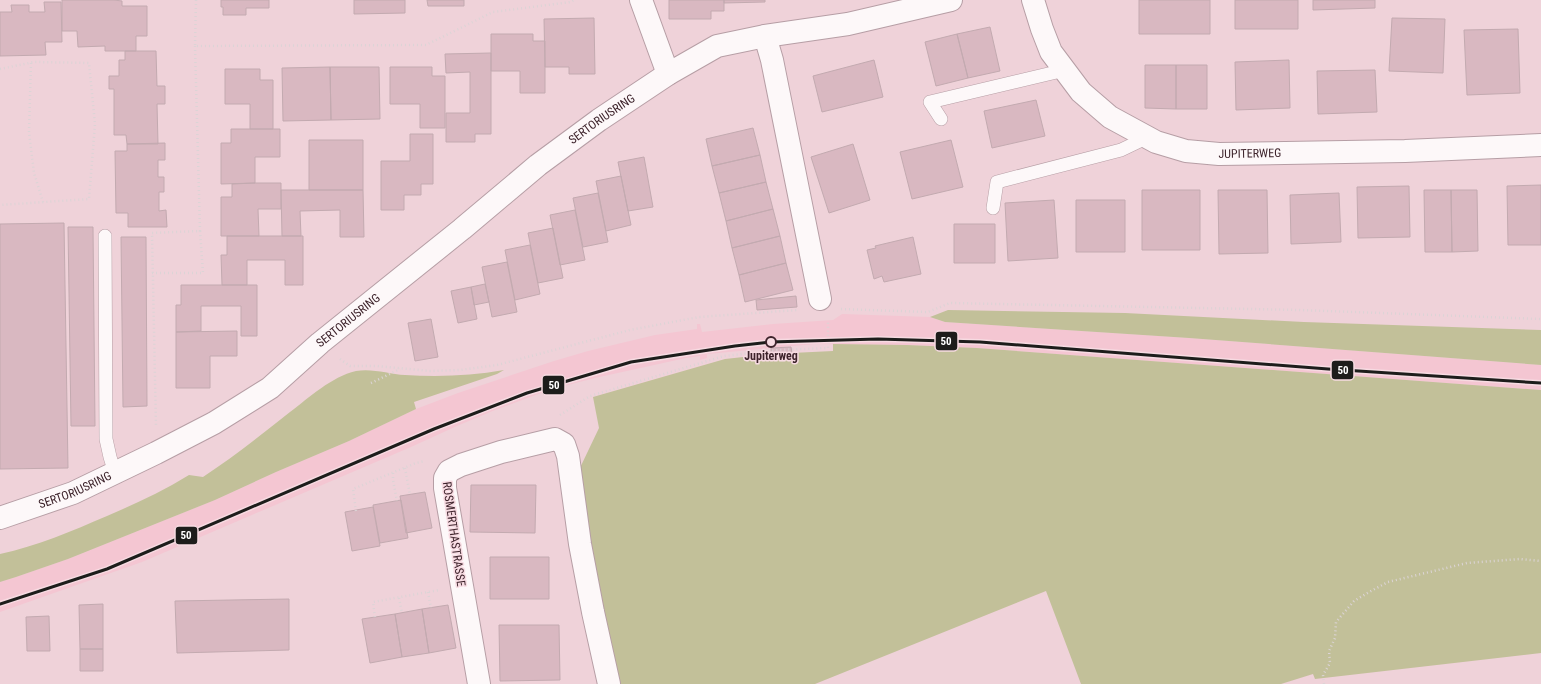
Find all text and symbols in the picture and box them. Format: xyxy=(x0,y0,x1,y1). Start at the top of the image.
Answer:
street label: SERTORIUSRING xyxy=(566,91,638,147)
street label: JUPITERWEG xyxy=(1218,146,1281,161)
street label: SERTORIUSRING xyxy=(313,291,383,350)
line badge: 50 xyxy=(935,331,958,351)
text: 50 xyxy=(940,335,952,348)
marker: Jupiterweg xyxy=(765,336,777,348)
place label: Jupiterweg xyxy=(744,349,798,363)
line badge: 50 xyxy=(1331,360,1354,380)
text: 50 xyxy=(1337,364,1349,377)
line badge: 50 xyxy=(542,375,565,395)
text: 50 xyxy=(548,379,560,392)
street label: SERTORIUSRING xyxy=(37,469,114,511)
street label: ROSMERTHASTRASSE xyxy=(440,481,468,587)
line badge: 50 xyxy=(175,526,198,545)
text: 50 xyxy=(180,529,192,542)

